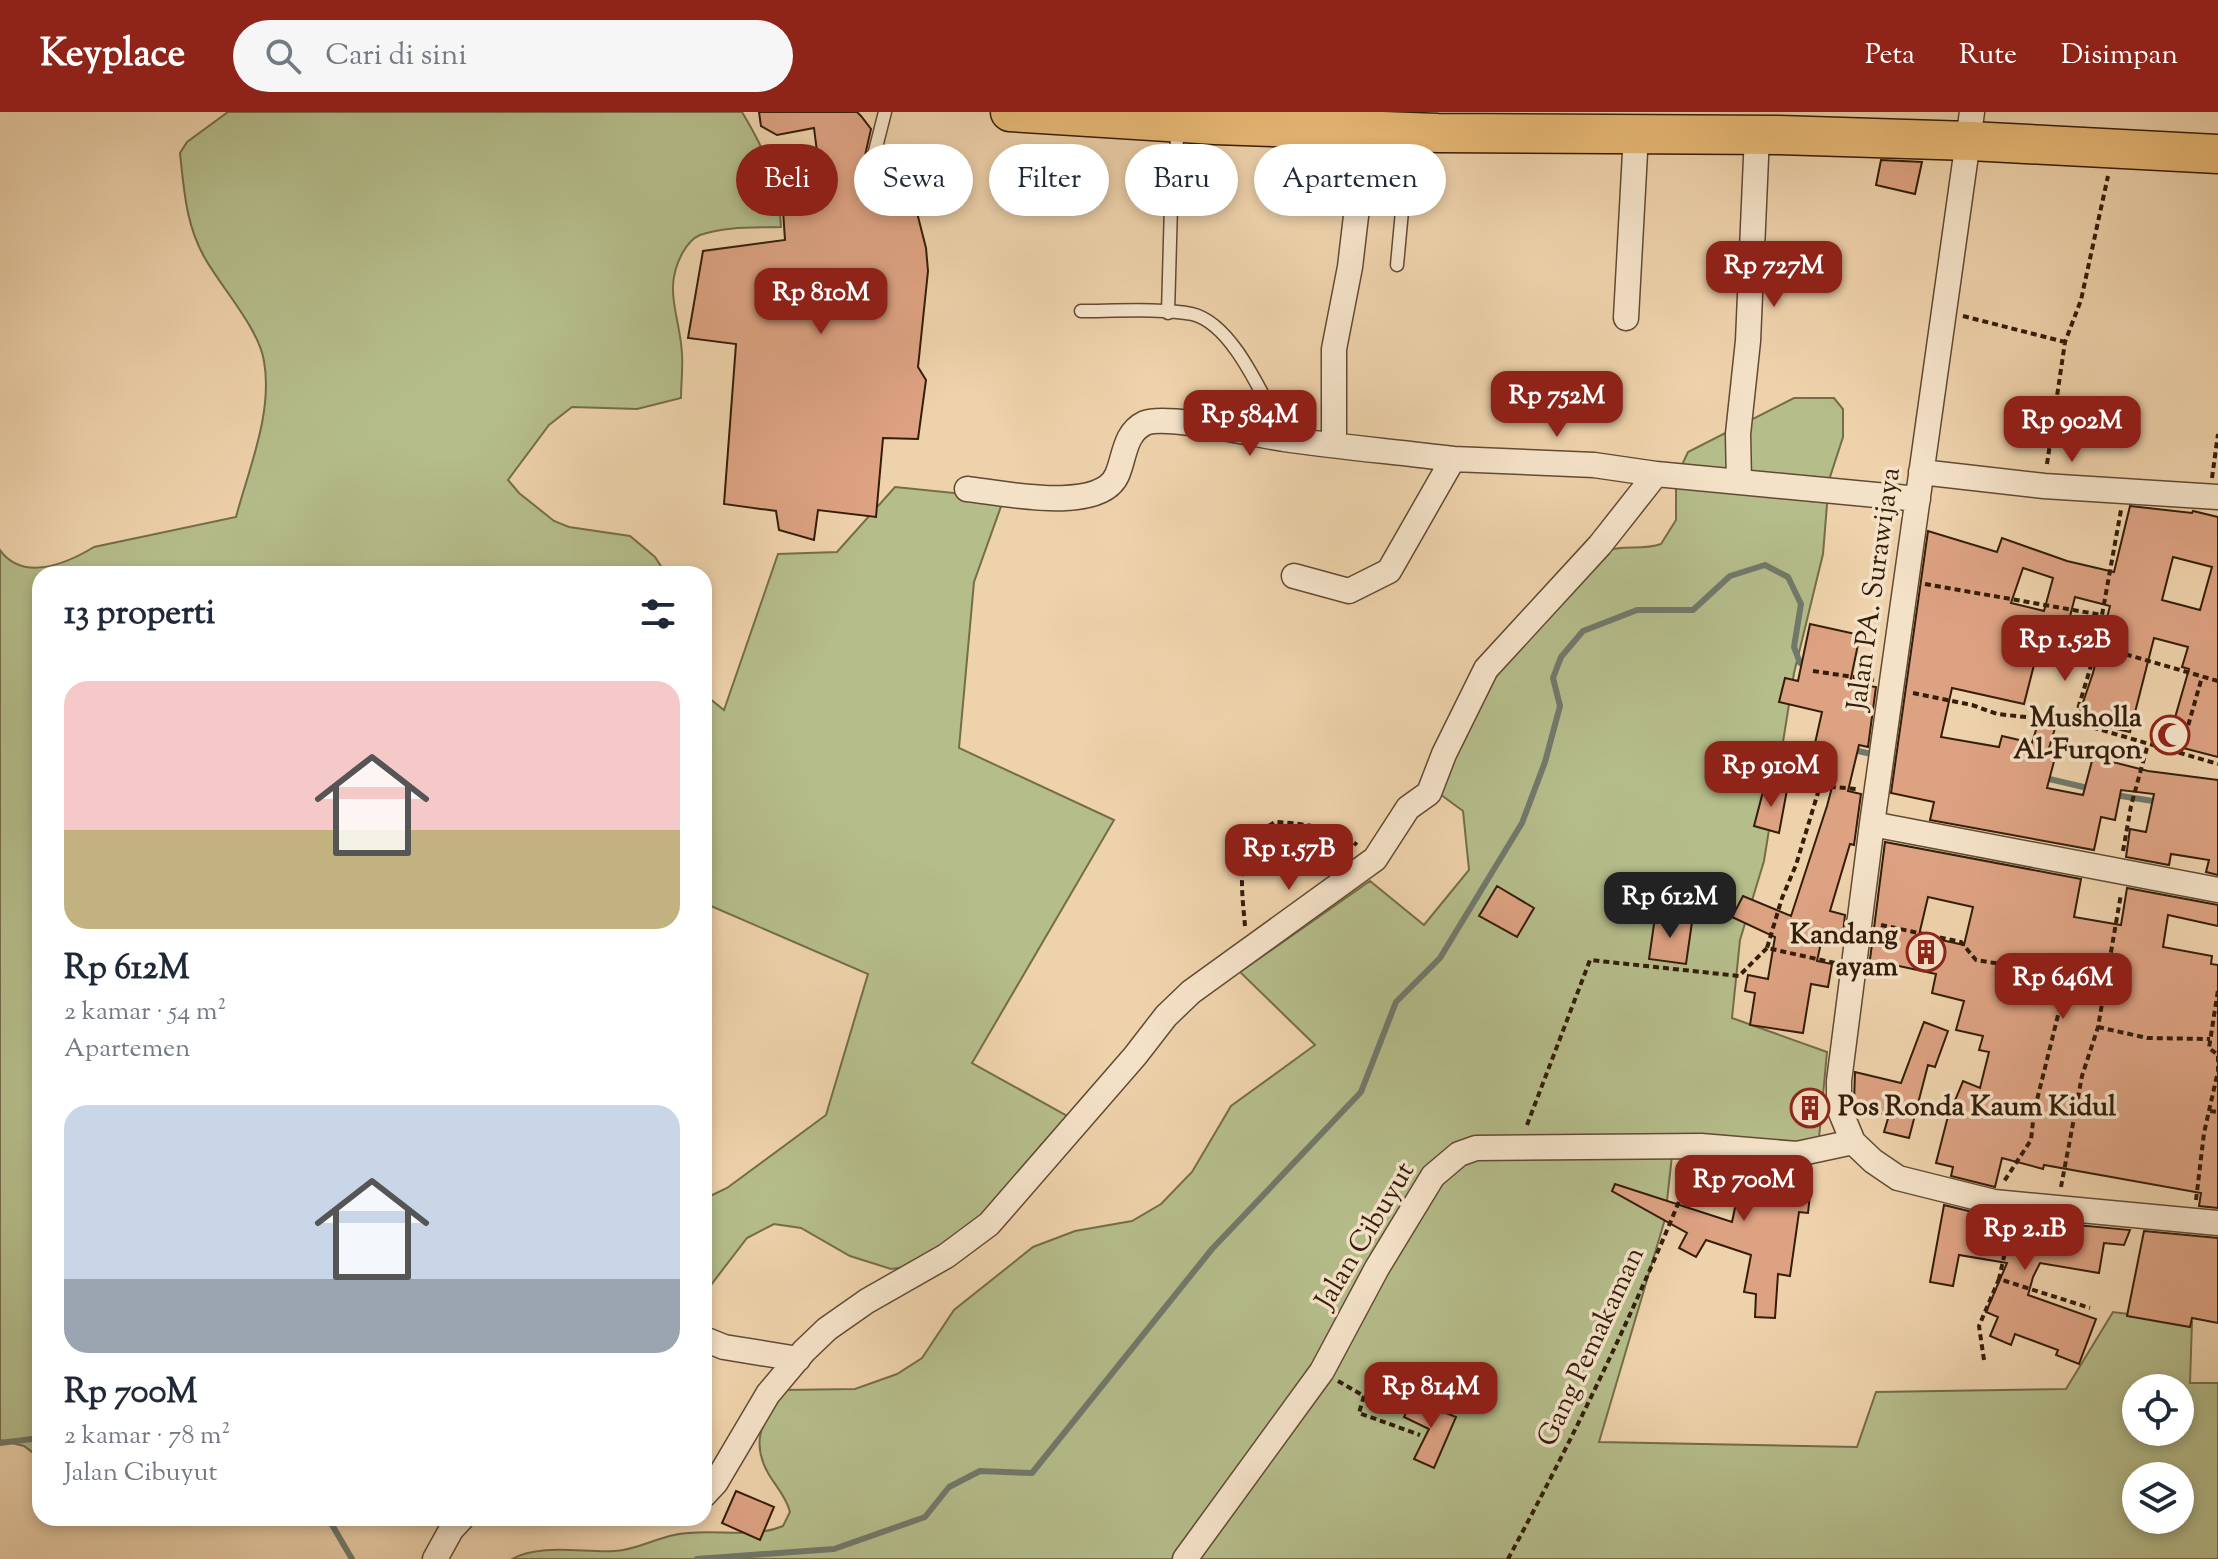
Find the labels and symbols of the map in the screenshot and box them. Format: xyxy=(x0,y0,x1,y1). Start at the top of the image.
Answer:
pin: Rp 727M xyxy=(1700,241,1848,309)
pin: Rp 810M xyxy=(747,268,895,336)
pin: Rp 752M xyxy=(1483,371,1631,439)
pin: Rp 584M xyxy=(1176,390,1324,458)
pin: Rp 902M xyxy=(1998,396,2146,464)
street label: Jalan PA. Surawijaya xyxy=(1838,465,1912,715)
pin: Rp 1.52B xyxy=(1982,615,2148,683)
place label: Musholla Al-Furqon xyxy=(2013,699,2142,771)
mosque icon: Musholla Al-Furqon xyxy=(2149,714,2191,756)
pin: Rp 910M xyxy=(1697,741,1845,809)
pin: Rp 1.57B xyxy=(1206,824,1372,892)
pin: Rp 612M xyxy=(1596,872,1744,940)
place label: Kandang ayam xyxy=(1790,916,1899,988)
building icon: Kandang ayam xyxy=(1905,931,1947,973)
pin: Rp 646M xyxy=(1989,953,2137,1021)
building icon: Pos Ronda Kaum Kidul xyxy=(1789,1087,1831,1129)
place label: Pos Ronda Kaum Kidul xyxy=(1838,1088,2116,1128)
street label: Jalan Cibuyut xyxy=(1305,1155,1426,1319)
pin: Rp 700M xyxy=(1670,1155,1818,1223)
pin: Rp 2.1B xyxy=(1951,1204,2099,1272)
street label: Gang Pemakaman xyxy=(1528,1241,1656,1453)
pin: Rp 814M xyxy=(1357,1362,1505,1430)

